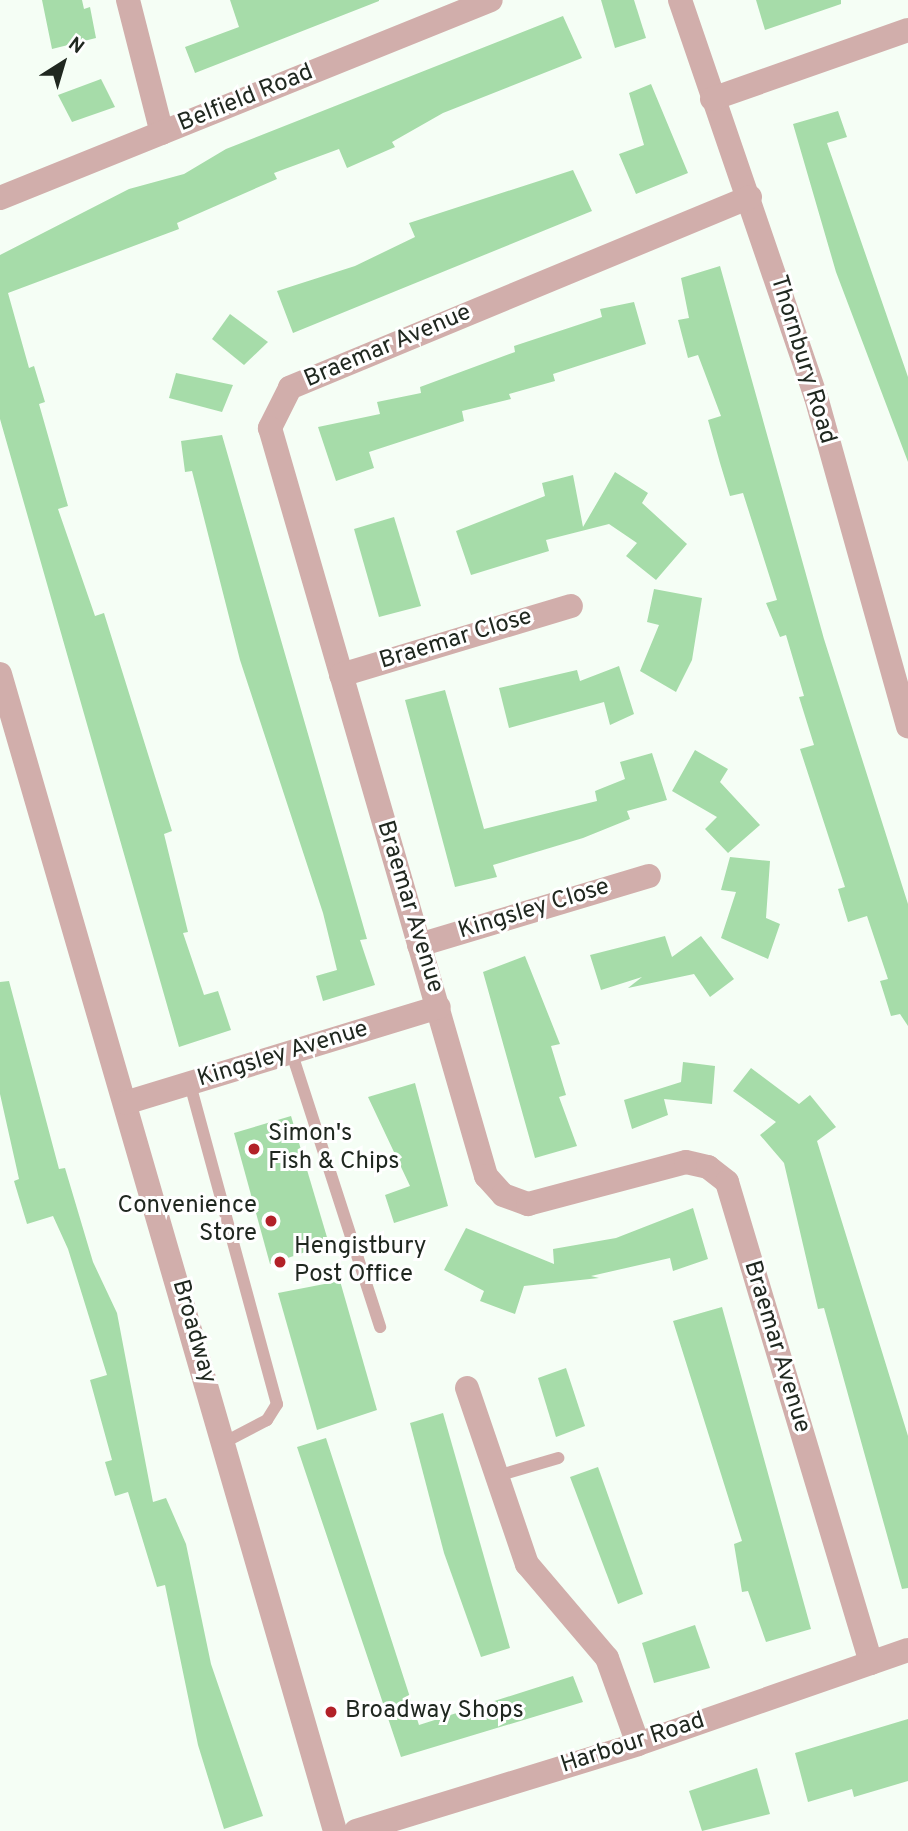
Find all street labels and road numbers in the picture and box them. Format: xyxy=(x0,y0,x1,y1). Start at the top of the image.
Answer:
street label: Belfield Road xyxy=(174,59,318,139)
street label: Thornbury Road xyxy=(763,272,841,448)
street label: Braemar Avenue xyxy=(300,299,476,395)
street label: Braemar Close xyxy=(376,603,536,677)
street label: Braemar Avenue xyxy=(369,817,449,997)
street label: Kingsley Close xyxy=(455,873,613,947)
street label: Kingsley Avenue xyxy=(194,1015,372,1095)
street label: Braemar Avenue xyxy=(736,1257,816,1437)
street label: Broadway xyxy=(164,1277,222,1387)
street label: Harbour Road xyxy=(557,1707,709,1781)

